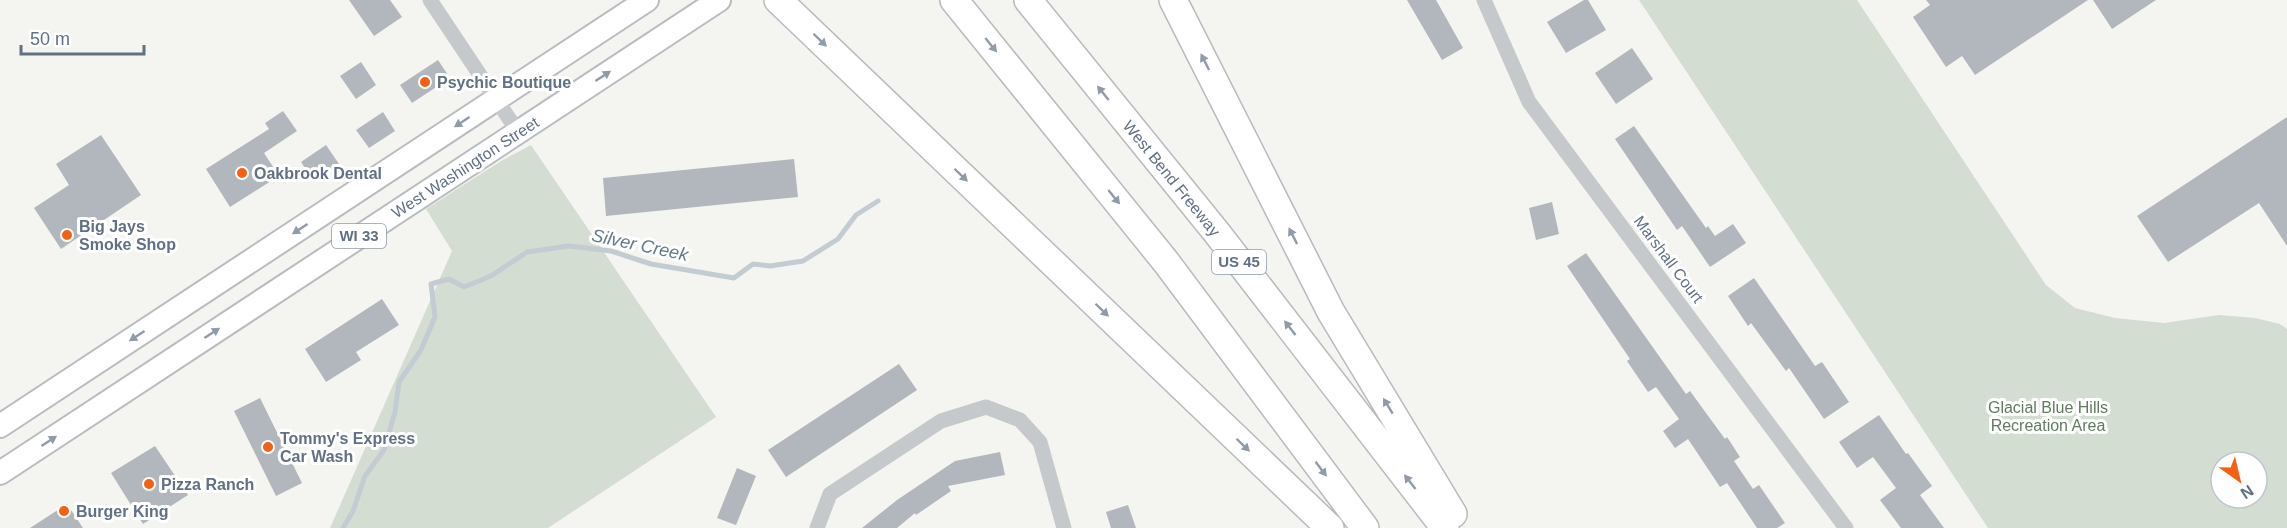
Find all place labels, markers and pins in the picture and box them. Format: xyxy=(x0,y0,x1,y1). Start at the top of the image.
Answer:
place label: Psychic Boutique xyxy=(437,74,571,91)
marker: Psychic Boutique xyxy=(418,75,432,89)
place label: Oakbrook Dental xyxy=(254,165,382,182)
marker: Oakbrook Dental xyxy=(235,166,249,180)
place label: Big Jays Smoke Shop xyxy=(79,218,176,253)
marker: Big Jays Smoke Shop xyxy=(60,228,74,242)
place label: Tommy's Express Car Wash xyxy=(280,430,415,465)
marker: Tommy's Express Car Wash xyxy=(261,440,275,454)
place label: Pizza Ranch xyxy=(161,476,254,493)
marker: Pizza Ranch xyxy=(142,477,156,491)
place label: Burger King xyxy=(76,503,168,520)
marker: Burger King xyxy=(57,504,71,518)

